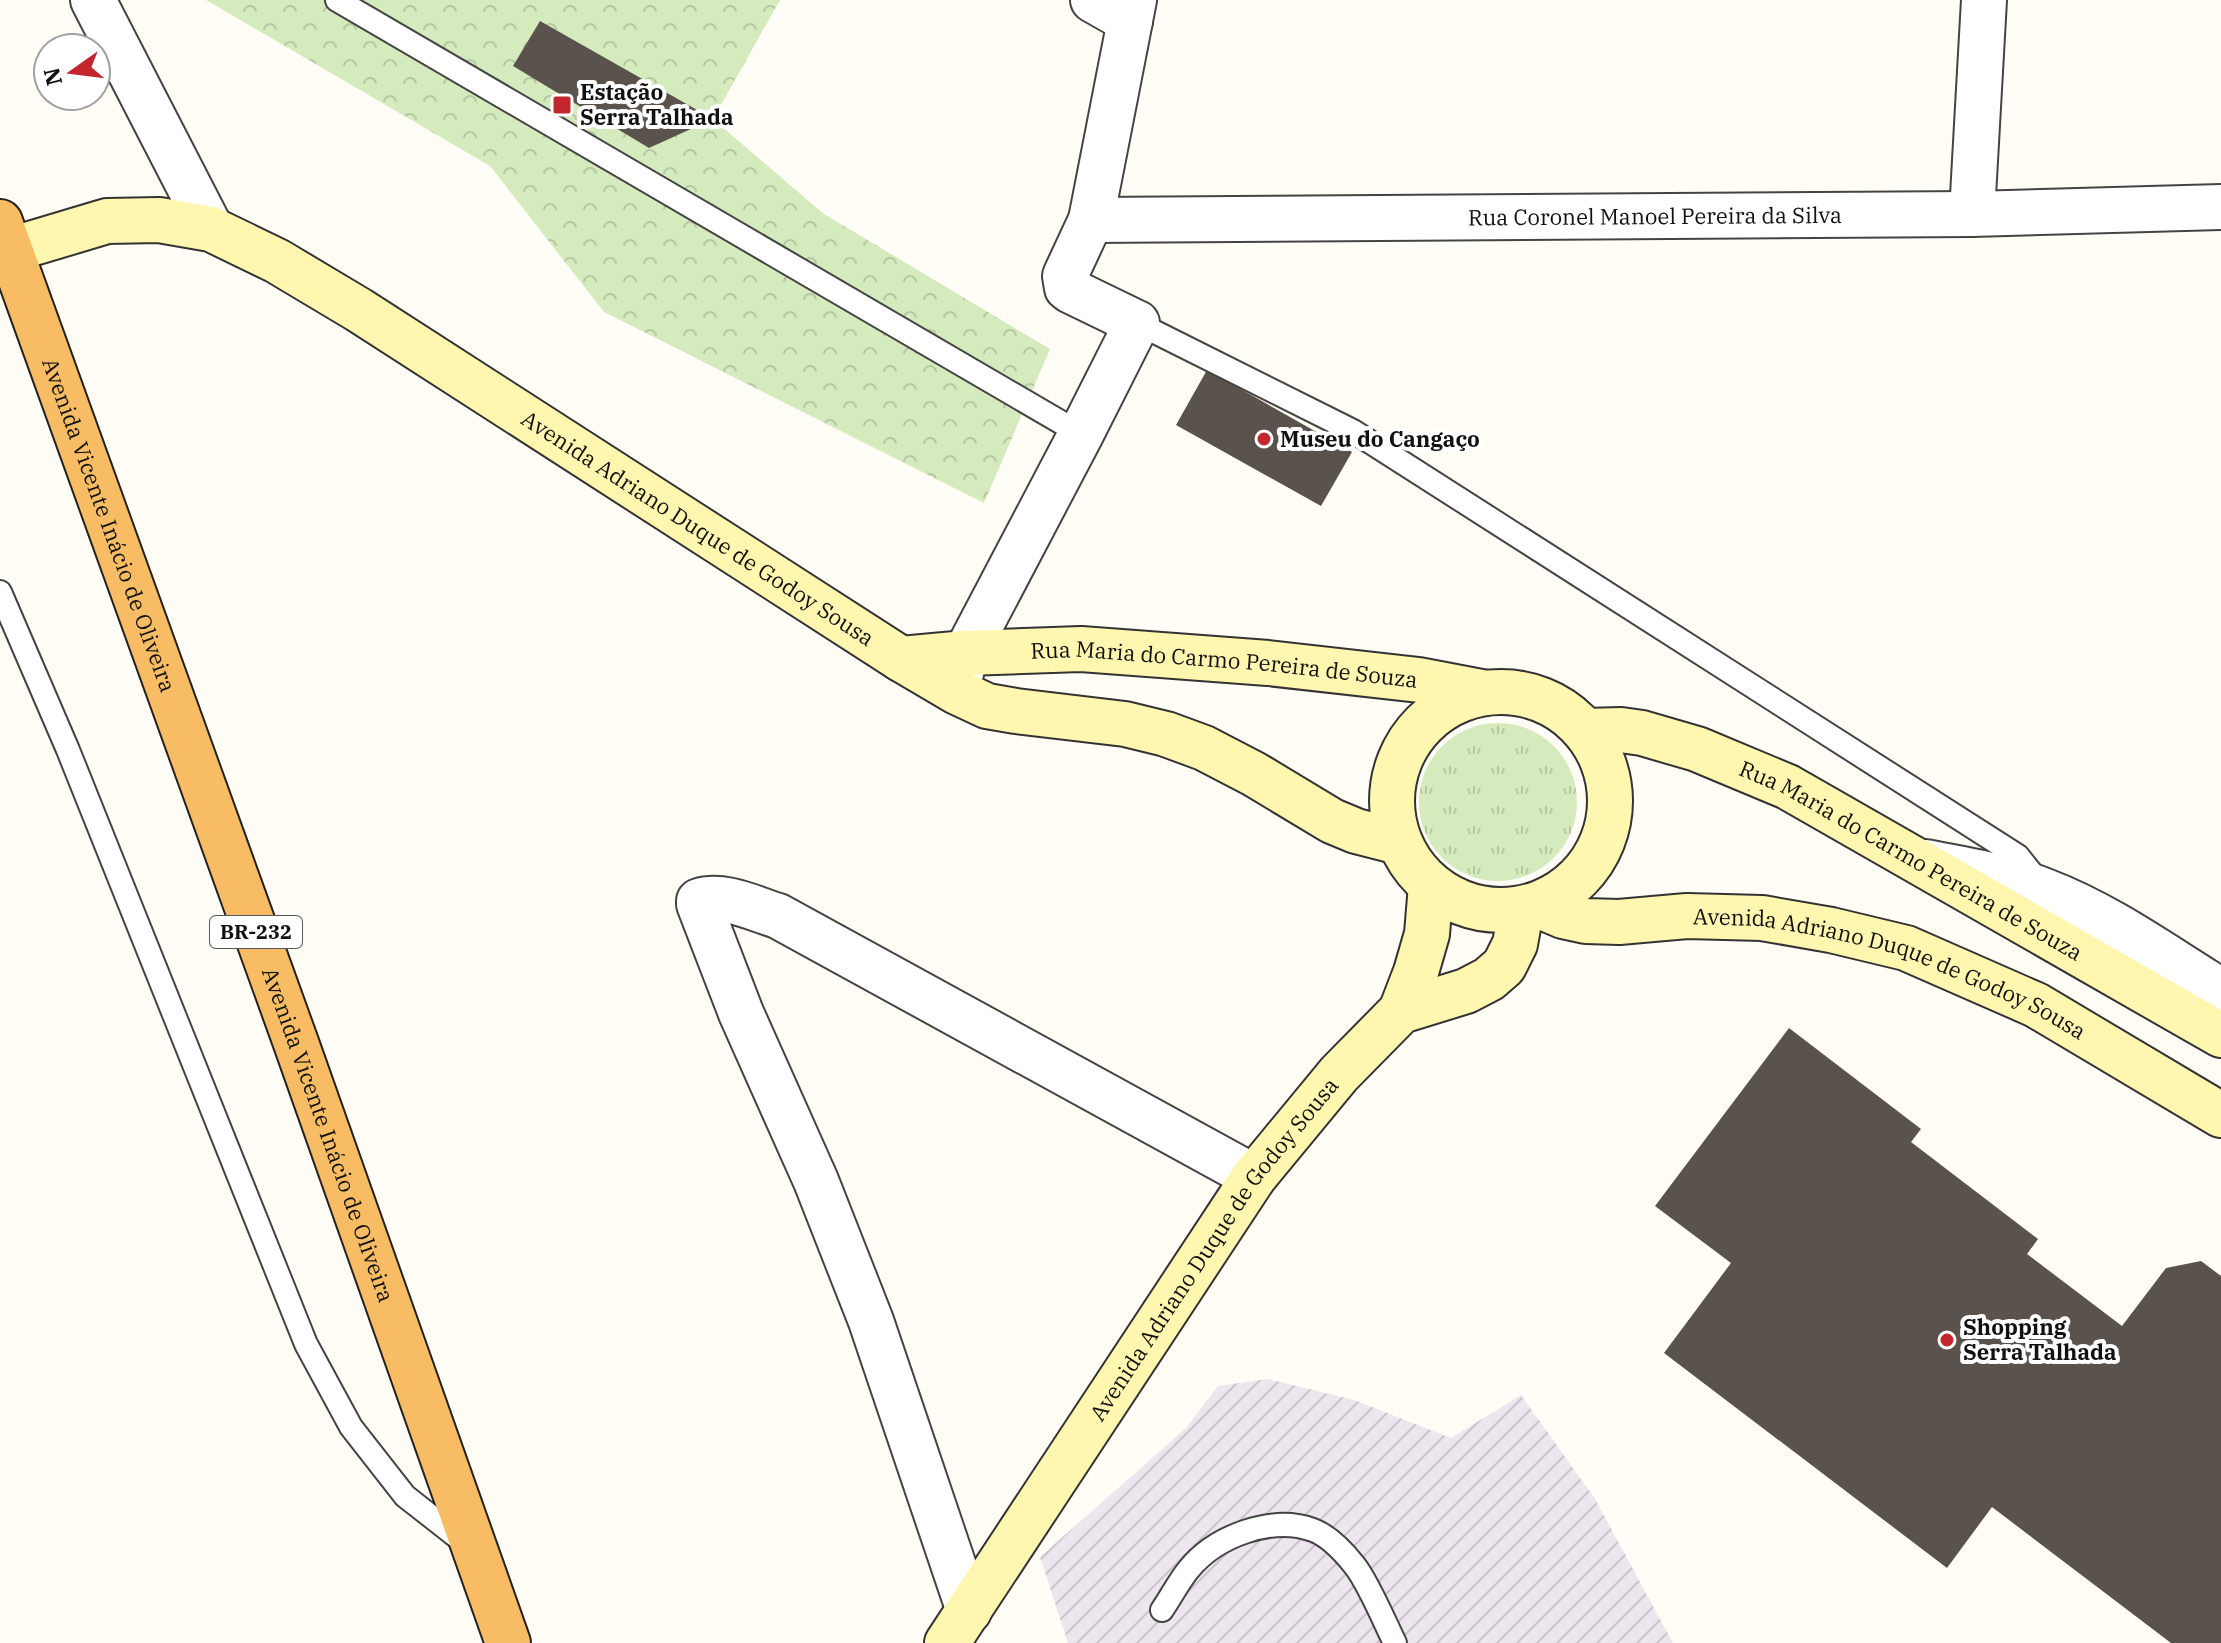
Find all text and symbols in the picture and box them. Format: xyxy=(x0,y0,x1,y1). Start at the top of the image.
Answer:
north arrow xyxy=(32,32,112,112)
text: N xyxy=(36,65,68,89)
place label: Estação Serra Talhada xyxy=(580,77,733,131)
marker: Estação Serra Talhada xyxy=(551,94,573,116)
street label: Rua Coronel Manoel Pereira da Silva xyxy=(1468,200,1842,231)
street label: Avenida Vicente Inácio de Oliveira xyxy=(36,354,183,696)
street label: Avenida Adriano Duque de Godoy Sousa xyxy=(516,404,880,652)
place label: Museu do Cangaço xyxy=(1280,424,1480,453)
marker: Museu do Cangaço xyxy=(1255,430,1273,448)
street label: Rua Maria do Carmo Pereira de Souza xyxy=(1030,634,1419,694)
street label: Rua Maria do Carmo Pereira de Souza xyxy=(1735,753,2088,967)
street label: Avenida Adriano Duque de Godoy Sousa xyxy=(1693,901,2092,1046)
road number: BR-232 xyxy=(210,916,302,948)
street label: Avenida Vicente Inácio de Oliveira xyxy=(256,963,401,1306)
street label: Avenida Adriano Duque de Godoy Sousa xyxy=(1082,1071,1344,1426)
place label: Shopping Serra Talhada xyxy=(1963,1312,2116,1366)
marker: Shopping Serra Talhada xyxy=(1938,1331,1956,1349)

